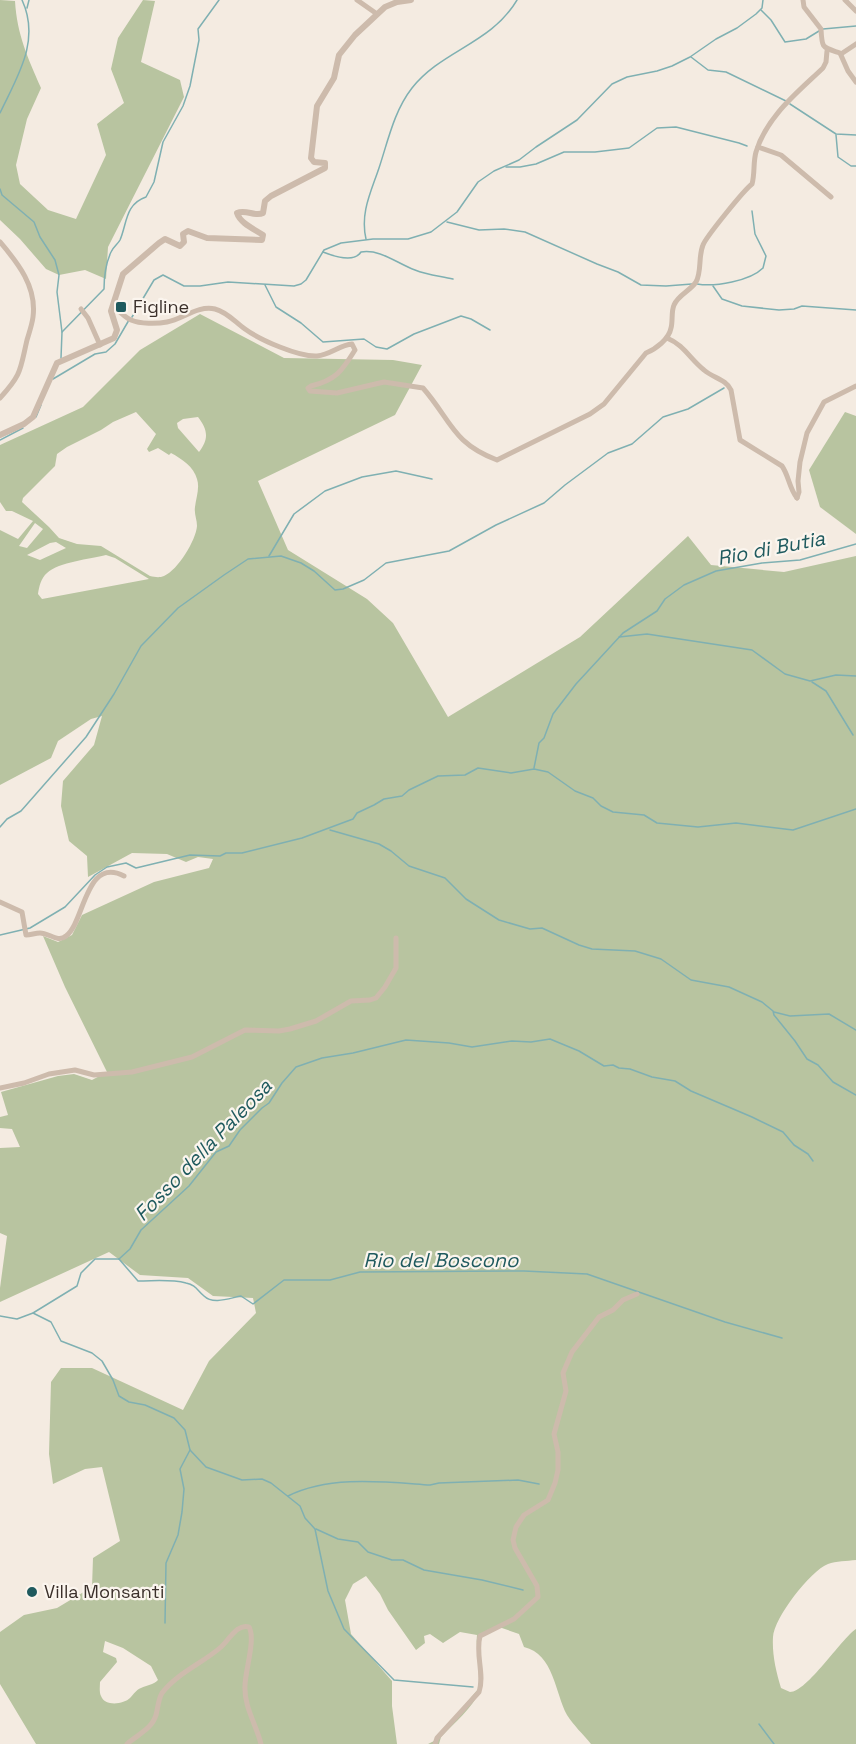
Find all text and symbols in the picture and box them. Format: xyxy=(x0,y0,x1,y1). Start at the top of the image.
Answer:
place label: Figline xyxy=(133,295,189,318)
marker: Figline xyxy=(114,300,128,314)
water label: Rio di Butia xyxy=(715,525,827,571)
water label: Fosso della Paleosa xyxy=(129,1073,278,1226)
water label: Rio del Boscono xyxy=(364,1247,519,1273)
place label: Villa Monsanti xyxy=(44,1580,164,1603)
marker: Villa Monsanti xyxy=(25,1585,39,1599)

